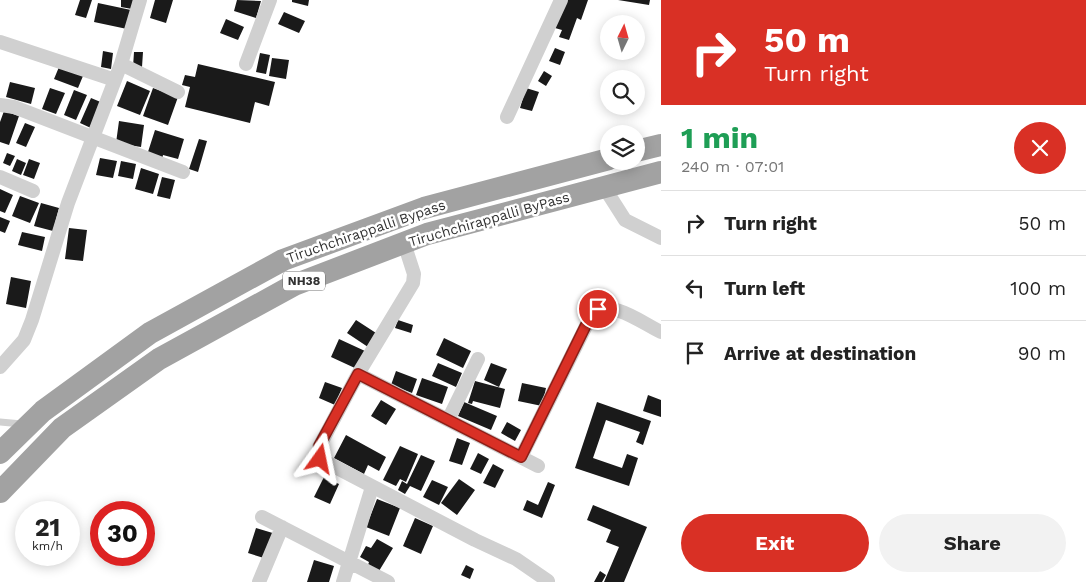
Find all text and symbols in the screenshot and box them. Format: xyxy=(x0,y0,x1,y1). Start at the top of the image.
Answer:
north arrow xyxy=(600,15,645,60)
map controls xyxy=(600,15,645,170)
text: 50 m xyxy=(764,19,850,61)
icon: right xyxy=(681,20,746,85)
text: Turn right xyxy=(764,61,869,86)
button: search xyxy=(600,70,645,115)
text: 1 min xyxy=(681,120,758,155)
button: close xyxy=(1014,122,1066,174)
button: layers xyxy=(600,125,645,170)
text: 240 m · 07:01 xyxy=(681,157,784,176)
street label: Tiruchchirappalli ByPass xyxy=(407,188,571,250)
street label: Tiruchchirappalli Bypass xyxy=(285,196,447,266)
icon: right xyxy=(681,209,709,237)
text: Turn right xyxy=(724,212,817,235)
text: 50 m xyxy=(1019,212,1066,235)
road number: NH38 xyxy=(283,272,325,290)
icon: left xyxy=(681,274,709,302)
text: Turn left xyxy=(724,277,805,300)
text: 100 m xyxy=(1010,277,1066,300)
pin xyxy=(577,288,619,330)
icon: arrive xyxy=(584,295,612,323)
icon: arrive xyxy=(681,339,709,367)
text: Arrive at destination xyxy=(724,342,916,365)
text: 90 m xyxy=(1018,342,1066,365)
position arrow xyxy=(293,432,345,484)
speed limit sign: 30 xyxy=(90,501,155,566)
text: 21 xyxy=(35,513,60,542)
button: Exit xyxy=(681,514,869,572)
button: Share xyxy=(879,514,1066,572)
text: km/h xyxy=(32,539,63,553)

